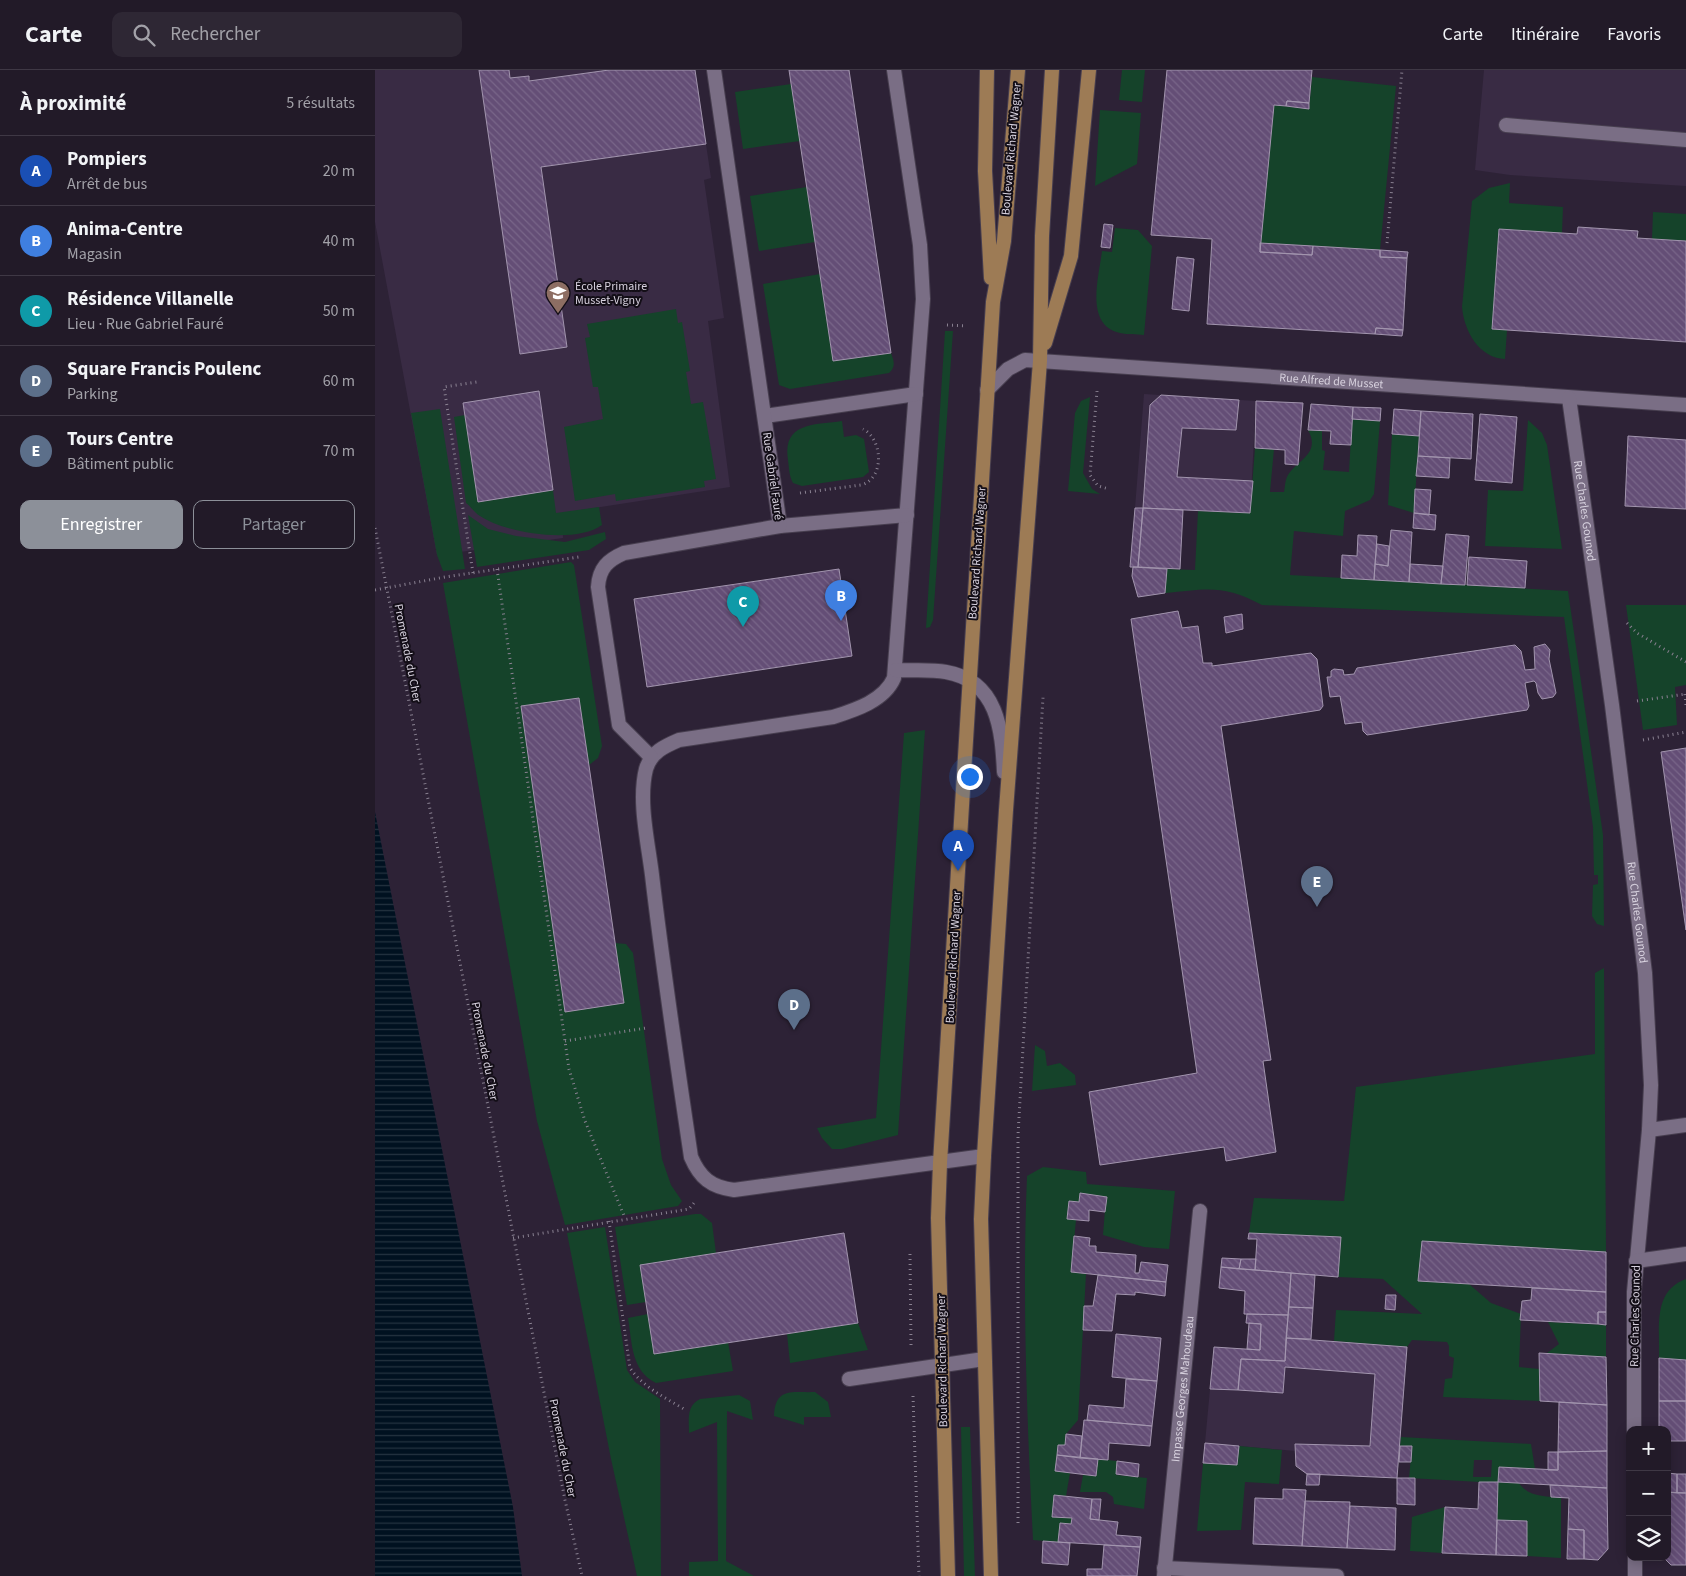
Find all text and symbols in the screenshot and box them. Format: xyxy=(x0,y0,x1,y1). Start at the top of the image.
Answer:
search box xyxy=(112,12,462,57)
text: Carte xyxy=(25,17,82,52)
icon: search xyxy=(130,21,158,49)
text: Rechercher xyxy=(170,21,260,48)
text: Carte xyxy=(1443,22,1483,47)
text: Itinéraire xyxy=(1511,22,1579,47)
text: Favoris xyxy=(1607,22,1661,47)
street label: Boulevard Richard Wagner xyxy=(997,81,1026,216)
text: À proximité xyxy=(20,88,126,118)
text: 5 résultats xyxy=(286,92,355,114)
text: Pompiers xyxy=(67,146,147,173)
text: A xyxy=(31,160,41,182)
text: 20 m xyxy=(323,160,355,182)
text: Arrêt de bus xyxy=(67,173,147,195)
text: Anima-Centre xyxy=(67,216,183,243)
text: B xyxy=(31,230,41,252)
text: 40 m xyxy=(323,230,355,252)
text: Magasin xyxy=(67,243,122,265)
place label: École Primaire Musset-Vigny xyxy=(575,278,647,309)
school or university icon: École Primaire Musset-Vigny xyxy=(545,280,571,314)
text: Résidence Villanelle xyxy=(67,286,234,313)
text: C xyxy=(31,300,41,322)
text: 50 m xyxy=(323,300,355,322)
text: Lieu · Rue Gabriel Fauré xyxy=(67,313,224,335)
text: Square Francis Poulenc xyxy=(67,356,261,383)
street label: Rue Alfred de Musset xyxy=(1279,369,1384,393)
text: D xyxy=(31,370,41,392)
text: 60 m xyxy=(323,370,355,392)
text: Parking xyxy=(67,383,118,405)
text: Tours Centre xyxy=(67,426,173,453)
street label: Rue Gabriel Fauré xyxy=(758,431,787,521)
text: E xyxy=(32,440,40,462)
text: 70 m xyxy=(323,440,355,462)
text: Bâtiment public xyxy=(67,453,174,475)
street label: Rue Charles Gounod xyxy=(1569,459,1600,563)
street label: Boulevard Richard Wagner xyxy=(964,485,991,620)
button: Enregistrer xyxy=(20,500,183,549)
button: Partager xyxy=(193,500,355,549)
pin: B xyxy=(825,580,857,621)
pin: C xyxy=(727,586,759,627)
street label: Promenade du Cher xyxy=(390,602,426,705)
your location xyxy=(957,764,983,790)
pin: A xyxy=(942,830,974,871)
street label: Rue Charles Gounod xyxy=(1622,861,1652,964)
pin: E xyxy=(1301,866,1333,907)
street label: Boulevard Richard Wagner xyxy=(942,890,966,1024)
pin: D xyxy=(778,989,810,1030)
street label: Promenade du Cher xyxy=(467,1000,503,1103)
street label: Rue Charles Gounod xyxy=(1626,1265,1645,1367)
street label: Boulevard Richard Wagner xyxy=(933,1294,952,1427)
street label: Impasse Georges Mahoudeau xyxy=(1167,1315,1199,1463)
street label: Promenade du Cher xyxy=(545,1397,581,1500)
map controls xyxy=(1626,1426,1671,1561)
button: + xyxy=(1626,1426,1671,1471)
button: − xyxy=(1626,1471,1671,1516)
button: layers xyxy=(1626,1516,1671,1561)

